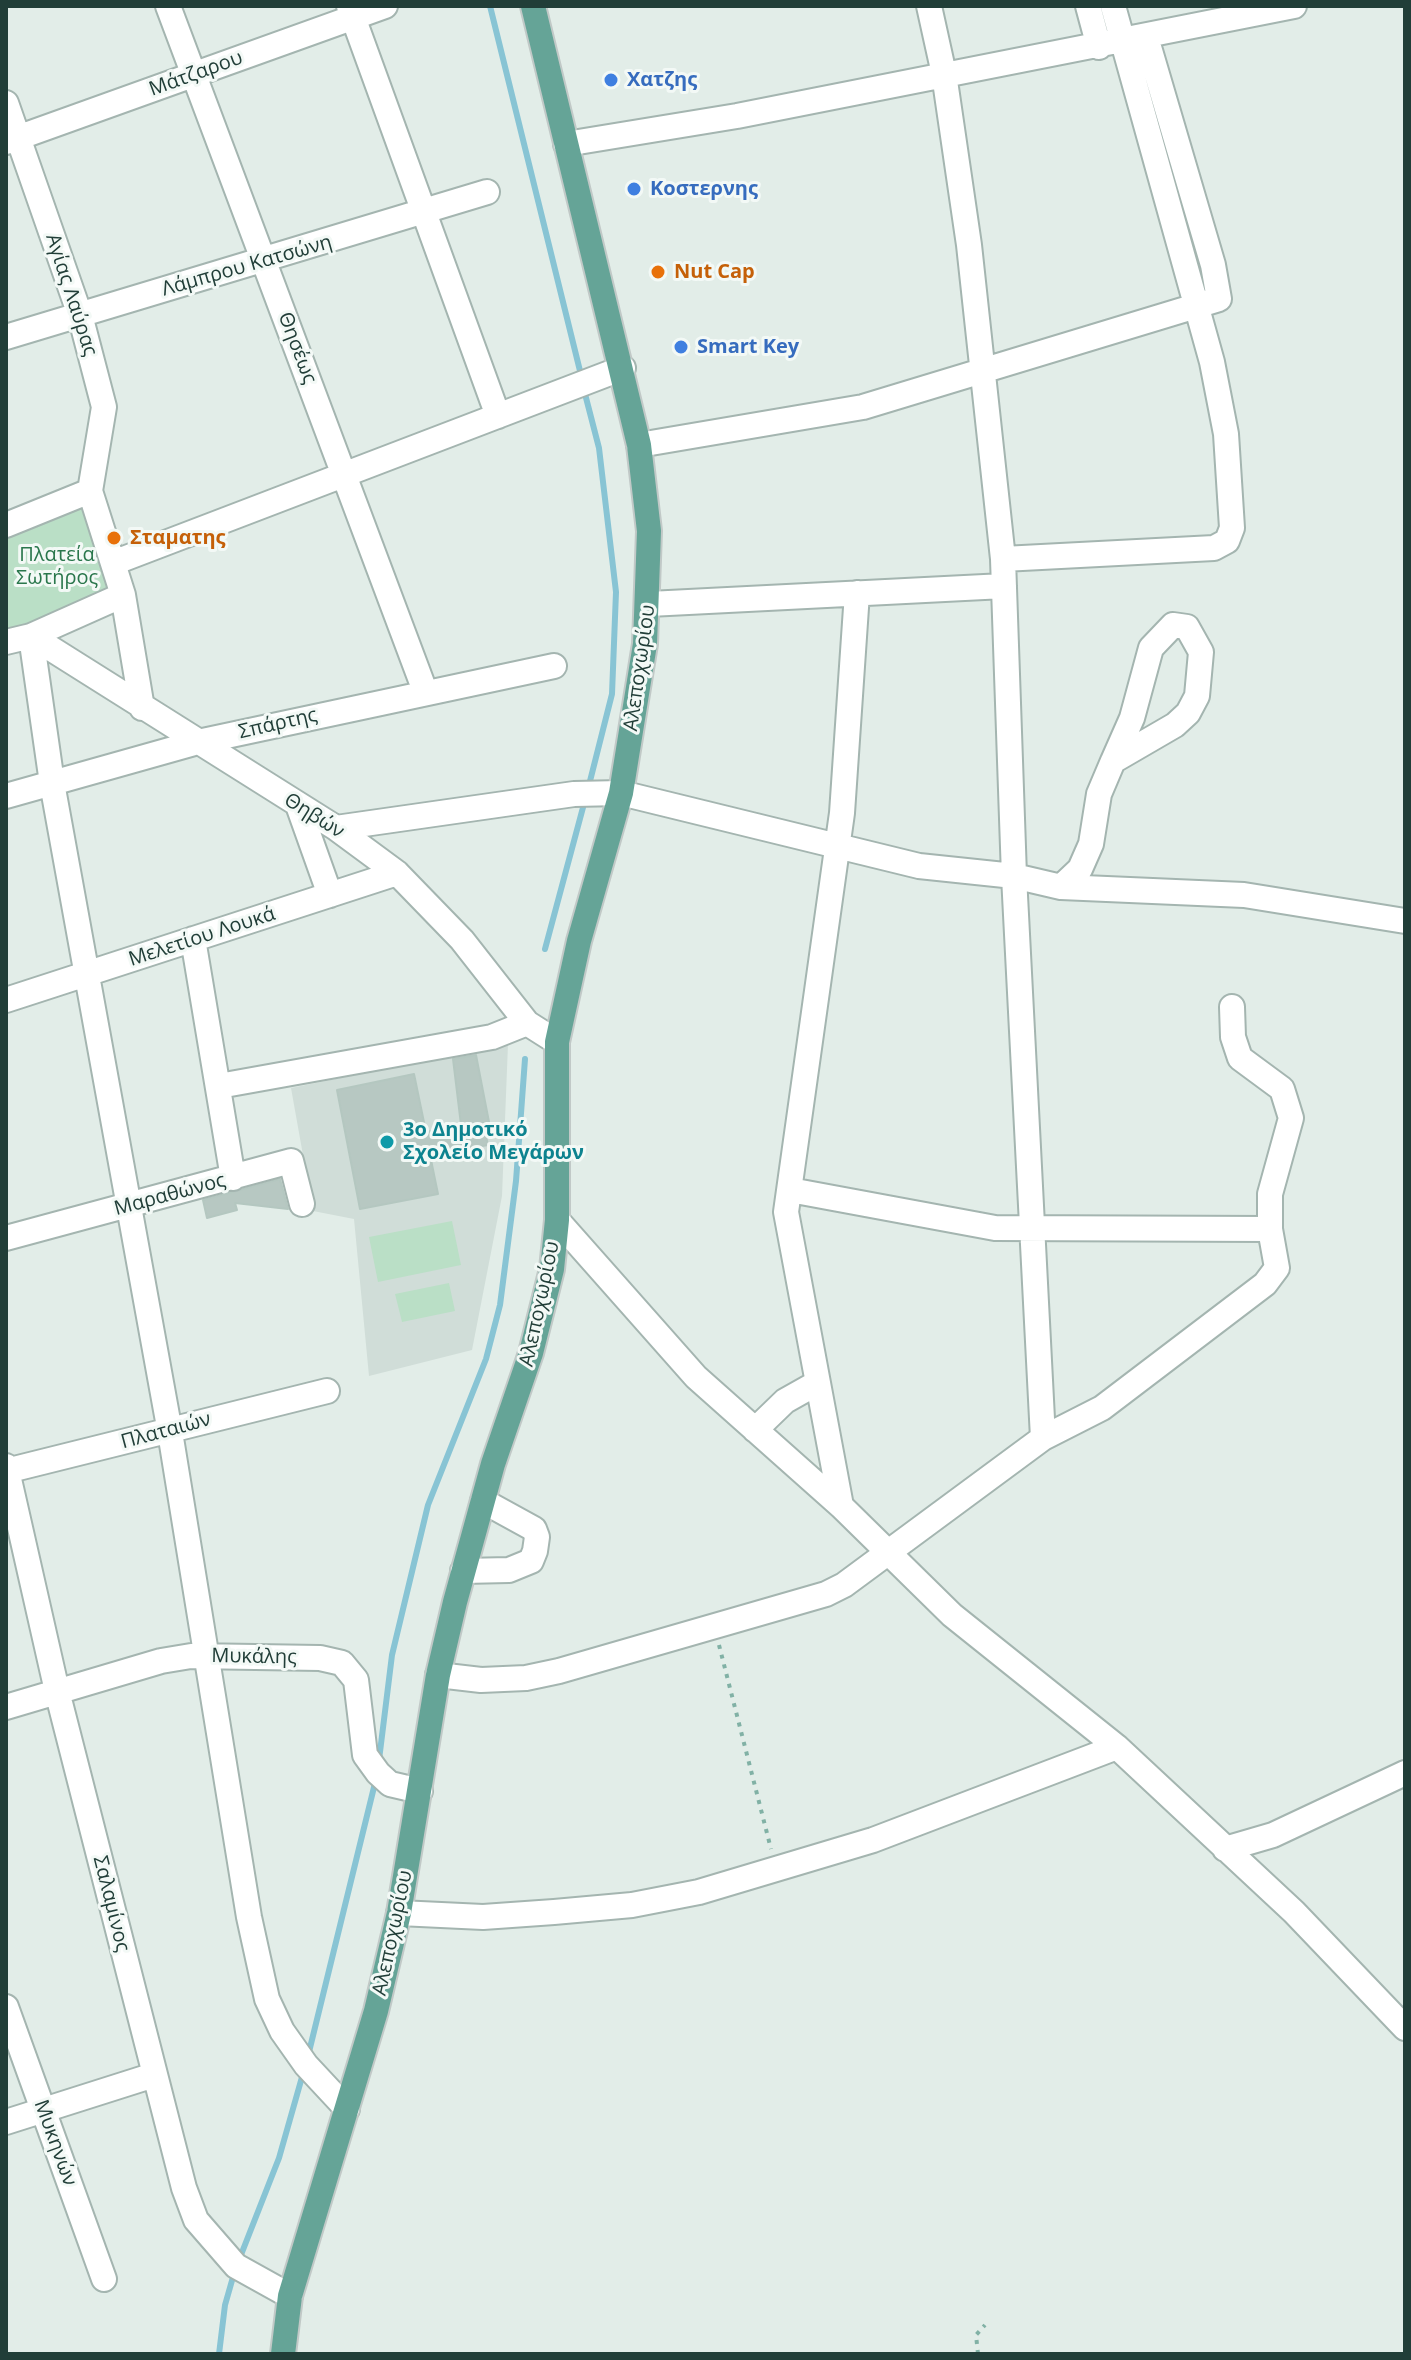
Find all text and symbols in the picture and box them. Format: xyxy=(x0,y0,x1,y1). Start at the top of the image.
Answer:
street label: Μάτζαρου xyxy=(146,46,246,102)
place label: Χατζης xyxy=(627,68,697,92)
marker: Χατζης xyxy=(602,71,620,89)
place label: Κοστερνης xyxy=(650,177,758,201)
marker: Κοστερνης xyxy=(625,180,643,198)
street label: Λάμπρου Κατσώνη xyxy=(159,230,335,302)
street label: Αγίας Λαύρας xyxy=(40,231,102,359)
place label: Nut Cap xyxy=(674,260,755,284)
marker: Nut Cap xyxy=(649,263,667,281)
street label: Θησέως xyxy=(272,309,322,387)
place label: Smart Key xyxy=(697,335,799,359)
marker: Smart Key xyxy=(672,338,690,356)
place label: Σταματης xyxy=(130,526,226,550)
marker: Σταματης xyxy=(105,529,123,547)
park label: Πλατεία Σωτήρος xyxy=(16,543,98,590)
street label: Αλεποχωρίου xyxy=(619,603,661,733)
street label: Σπάρτης xyxy=(236,703,320,745)
street label: Θηβών xyxy=(279,788,349,844)
street label: Μελετίου Λουκά xyxy=(126,902,278,972)
place label: 3ο Δημοτικό Σχολείο Μεγάρων xyxy=(403,1118,584,1165)
marker: 3ο Δημοτικό Σχολείο Μεγάρων xyxy=(378,1133,396,1151)
street label: Μαραθώνος xyxy=(112,1169,228,1221)
street label: Αλεποχωρίου xyxy=(515,1239,565,1369)
street label: Πλαταιών xyxy=(118,1407,214,1455)
street label: Μυκάλης xyxy=(211,1644,297,1670)
street label: Σαλαμίνος xyxy=(87,1853,135,1955)
street label: Αλεποχωρίου xyxy=(368,1868,418,1998)
street label: Μυκηνών xyxy=(28,2097,82,2189)

